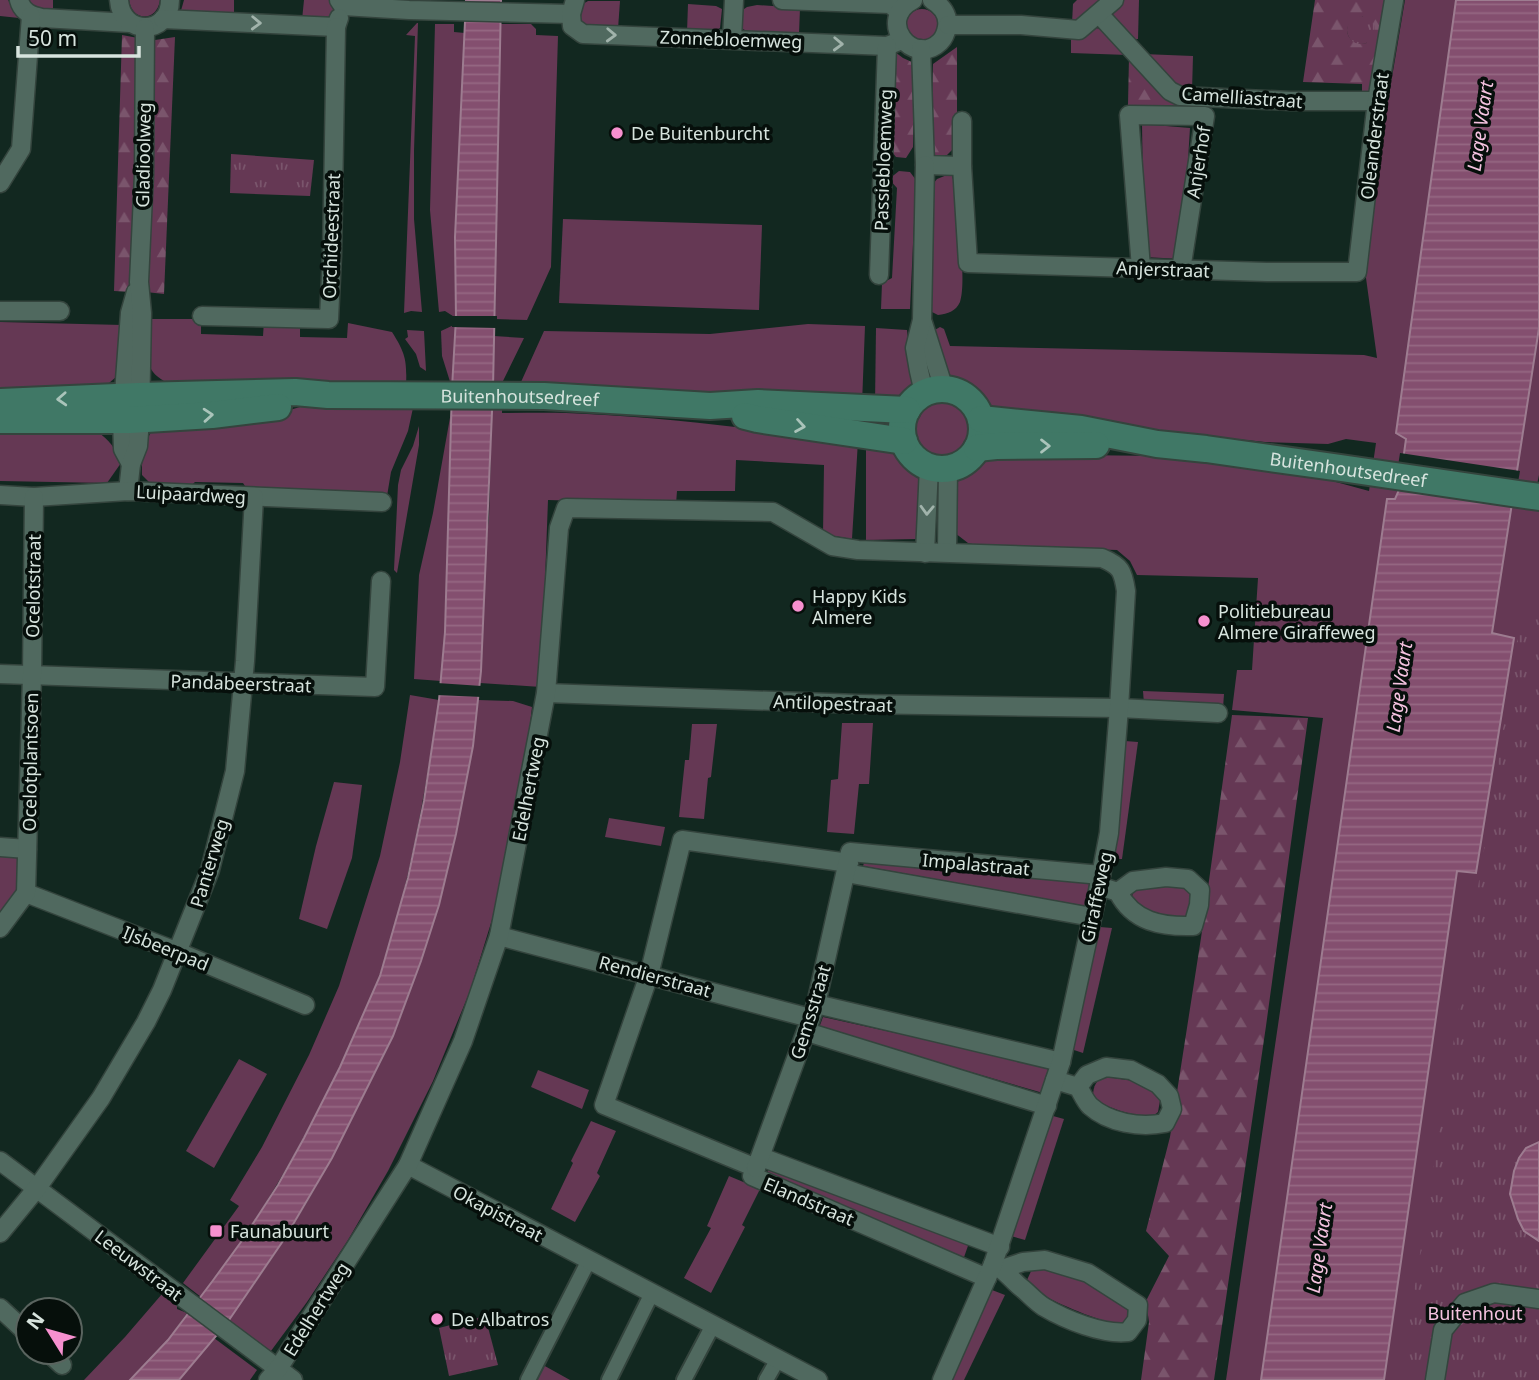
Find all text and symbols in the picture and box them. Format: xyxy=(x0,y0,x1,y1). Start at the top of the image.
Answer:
scale bar xyxy=(18,14,138,58)
one-way arrow xyxy=(251,16,262,31)
text: 50 m xyxy=(28,24,77,52)
street label: Zonnebloemweg xyxy=(659,25,803,53)
one-way arrow xyxy=(606,27,617,42)
one-way arrow xyxy=(833,36,844,51)
street label: Oleanderstraat xyxy=(1354,71,1394,201)
water label: Lage Vaart xyxy=(1461,79,1499,173)
street label: Camelliastraat xyxy=(1181,81,1304,113)
street label: Passiebloemweg xyxy=(869,89,897,231)
street label: Gladioolweg xyxy=(130,102,156,208)
place label: De Buitenburcht xyxy=(631,121,770,145)
street label: Anjerhof xyxy=(1180,123,1216,200)
marker: De Buitenburcht xyxy=(609,125,625,141)
street label: Orchideestraat xyxy=(317,172,345,299)
street label: Anjerstraat xyxy=(1116,255,1211,283)
street label: Buitenhoutsedreef xyxy=(440,384,600,411)
one-way arrow xyxy=(56,392,67,407)
one-way arrow xyxy=(203,408,214,423)
one-way arrow xyxy=(795,418,806,433)
one-way arrow xyxy=(1040,438,1051,454)
street label: Buitenhoutsedreef xyxy=(1268,446,1429,493)
street label: Luipaardweg xyxy=(135,479,247,509)
one-way arrow xyxy=(920,504,935,515)
street label: Ocelotstraat xyxy=(20,533,46,638)
place label: Happy Kids Almere xyxy=(812,584,907,629)
marker: Happy Kids Almere xyxy=(790,598,806,614)
place label: Politiebureau Almere Giraffeweg xyxy=(1218,599,1376,644)
marker: Politiebureau Almere Giraffeweg xyxy=(1196,613,1212,629)
water label: Lage Vaart xyxy=(1380,640,1418,734)
street label: Pandabeerstraat xyxy=(170,669,312,697)
street label: Antilopestraat xyxy=(773,689,894,717)
street label: Ocelotplantsoen xyxy=(17,692,43,832)
street label: Edelhertweg xyxy=(506,734,550,844)
street label: Panterweg xyxy=(184,816,234,910)
street label: Impalastraat xyxy=(921,847,1031,881)
street label: Giraffeweg xyxy=(1075,849,1117,945)
street label: IJsbeerpad xyxy=(119,920,213,976)
street label: Rendierstraat xyxy=(597,950,714,1003)
street label: Gemsstraat xyxy=(784,961,836,1062)
street label: Elandstraat xyxy=(760,1171,858,1231)
street label: Okapistraat xyxy=(449,1179,548,1247)
water label: Lage Vaart xyxy=(1300,1201,1338,1295)
place label: Faunabuurt xyxy=(230,1219,330,1243)
marker: Faunabuurt xyxy=(208,1223,224,1239)
street label: Leeuwstraat xyxy=(90,1224,188,1306)
street label: Edelhertweg xyxy=(278,1258,354,1360)
north arrow xyxy=(14,1296,84,1366)
park label: Buitenhout xyxy=(1428,1301,1523,1325)
text: N xyxy=(20,1307,50,1335)
place label: De Albatros xyxy=(451,1307,549,1331)
marker: De Albatros xyxy=(429,1311,445,1327)

